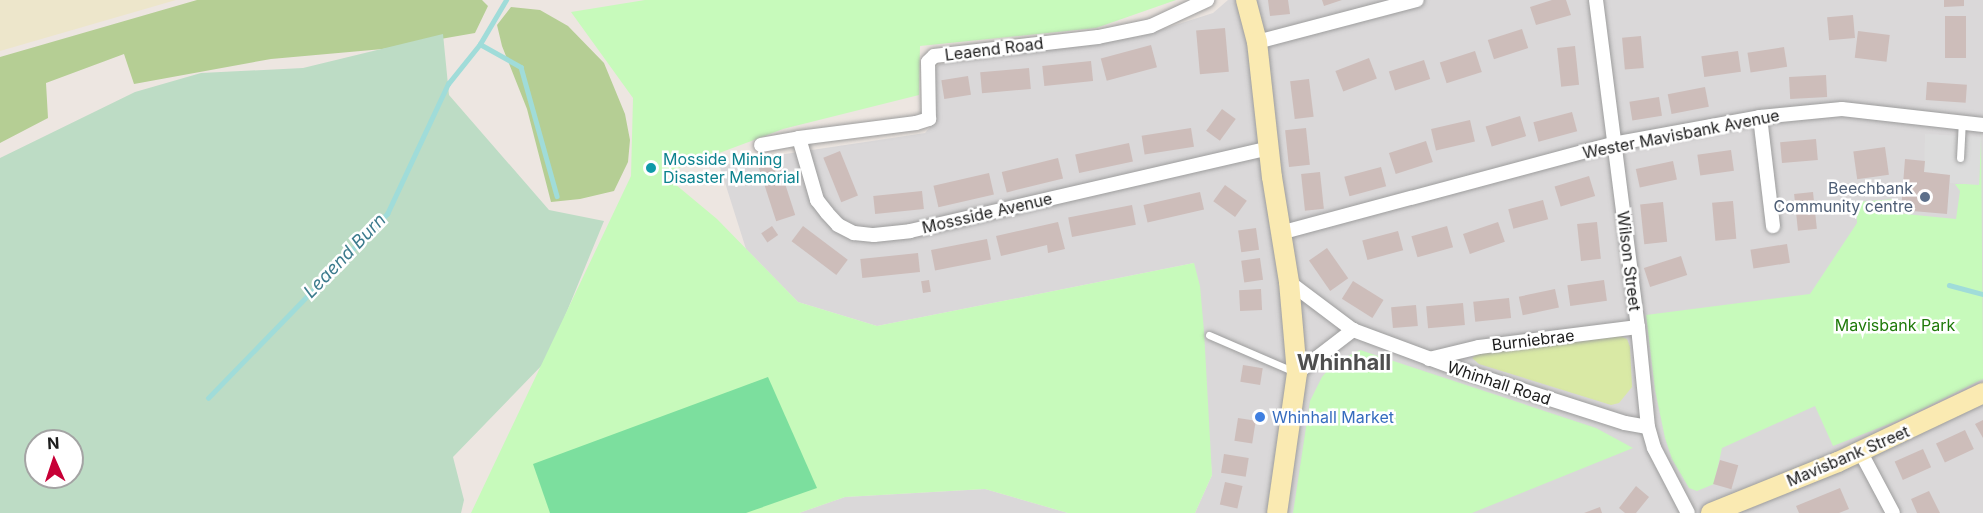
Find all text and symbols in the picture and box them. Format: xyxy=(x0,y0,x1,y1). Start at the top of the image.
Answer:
street label: Leaend Road xyxy=(944,33,1044,65)
street label: Wester Mavisbank Avenue xyxy=(1581,105,1781,163)
place label: Mosside Mining Disaster Memorial xyxy=(663,149,800,187)
marker: Mosside Mining Disaster Memorial xyxy=(644,161,658,175)
place label: Beechbank Community centre xyxy=(1774,178,1913,216)
street label: Mossside Avenue xyxy=(920,189,1054,237)
marker: Beechbank Community centre xyxy=(1918,190,1932,204)
water label: Leaend Burn xyxy=(299,209,391,303)
street label: Wilson Street xyxy=(1613,210,1645,312)
park label: Mavisbank Park xyxy=(1835,315,1955,335)
street label: Burniebrae xyxy=(1491,325,1575,355)
district label: Whinhall xyxy=(1297,350,1391,376)
street label: Whinhall Road xyxy=(1445,357,1553,409)
place label: Whinhall Market xyxy=(1272,407,1394,427)
marker: Whinhall Market xyxy=(1253,410,1267,424)
street label: Mavisbank Street xyxy=(1784,422,1912,490)
north arrow xyxy=(24,429,84,489)
text: N xyxy=(47,433,60,453)

